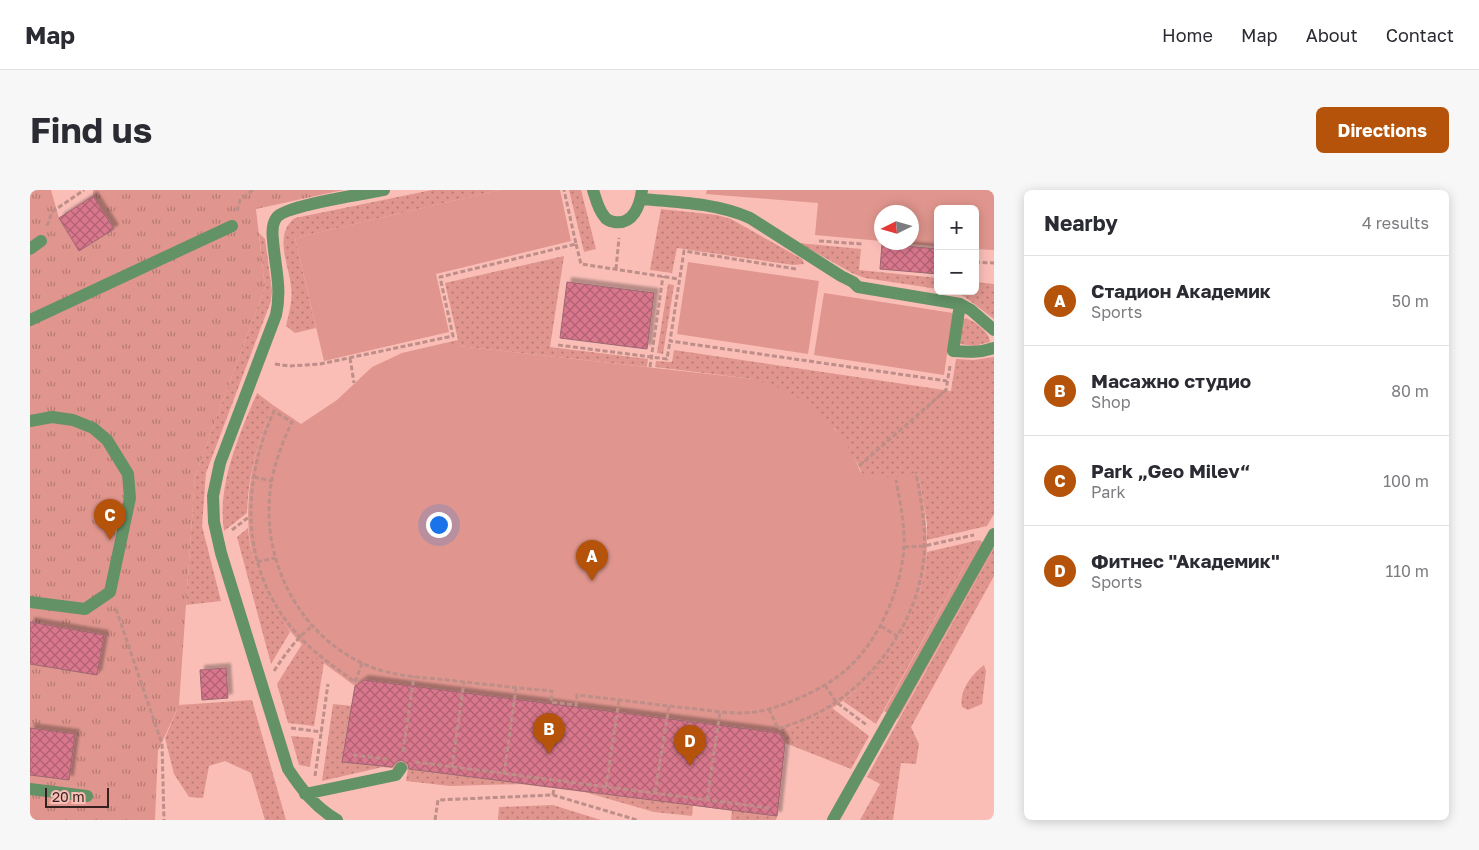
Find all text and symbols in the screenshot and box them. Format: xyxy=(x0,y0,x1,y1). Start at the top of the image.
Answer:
text: Map xyxy=(25,20,75,49)
text: Home xyxy=(1162,24,1213,46)
text: Map xyxy=(1241,24,1278,46)
text: About xyxy=(1306,24,1358,46)
text: Contact xyxy=(1386,24,1454,46)
button: Directions xyxy=(1316,107,1449,153)
text: Find us xyxy=(30,109,152,151)
north arrow xyxy=(874,205,919,250)
map controls xyxy=(934,205,979,295)
button: + xyxy=(934,205,979,250)
text: Nearby xyxy=(1044,210,1118,236)
text: 4 results xyxy=(1362,213,1429,233)
button: − xyxy=(934,250,979,295)
text: Стадион Академик xyxy=(1091,279,1271,302)
text: A xyxy=(1054,291,1066,311)
text: 50 m xyxy=(1392,291,1429,311)
text: Sports xyxy=(1091,302,1142,322)
text: Масажно студио xyxy=(1091,369,1251,392)
text: B xyxy=(1054,381,1066,401)
text: 80 m xyxy=(1391,381,1429,401)
text: Shop xyxy=(1091,392,1131,412)
text: Park „Geo Milev“ xyxy=(1091,459,1250,482)
text: C xyxy=(1054,471,1066,491)
text: 100 m xyxy=(1383,471,1429,491)
text: Park xyxy=(1091,482,1126,502)
pin: C xyxy=(94,499,126,540)
your location xyxy=(426,512,452,538)
pin: A xyxy=(576,540,608,581)
text: Фитнес "Академик" xyxy=(1091,549,1280,572)
text: D xyxy=(1054,561,1066,581)
text: 110 m xyxy=(1385,561,1429,581)
text: Sports xyxy=(1091,572,1142,592)
pin: B xyxy=(533,713,565,754)
pin: D xyxy=(674,725,706,766)
scale bar xyxy=(45,785,109,808)
text: 20 m xyxy=(52,788,85,805)

